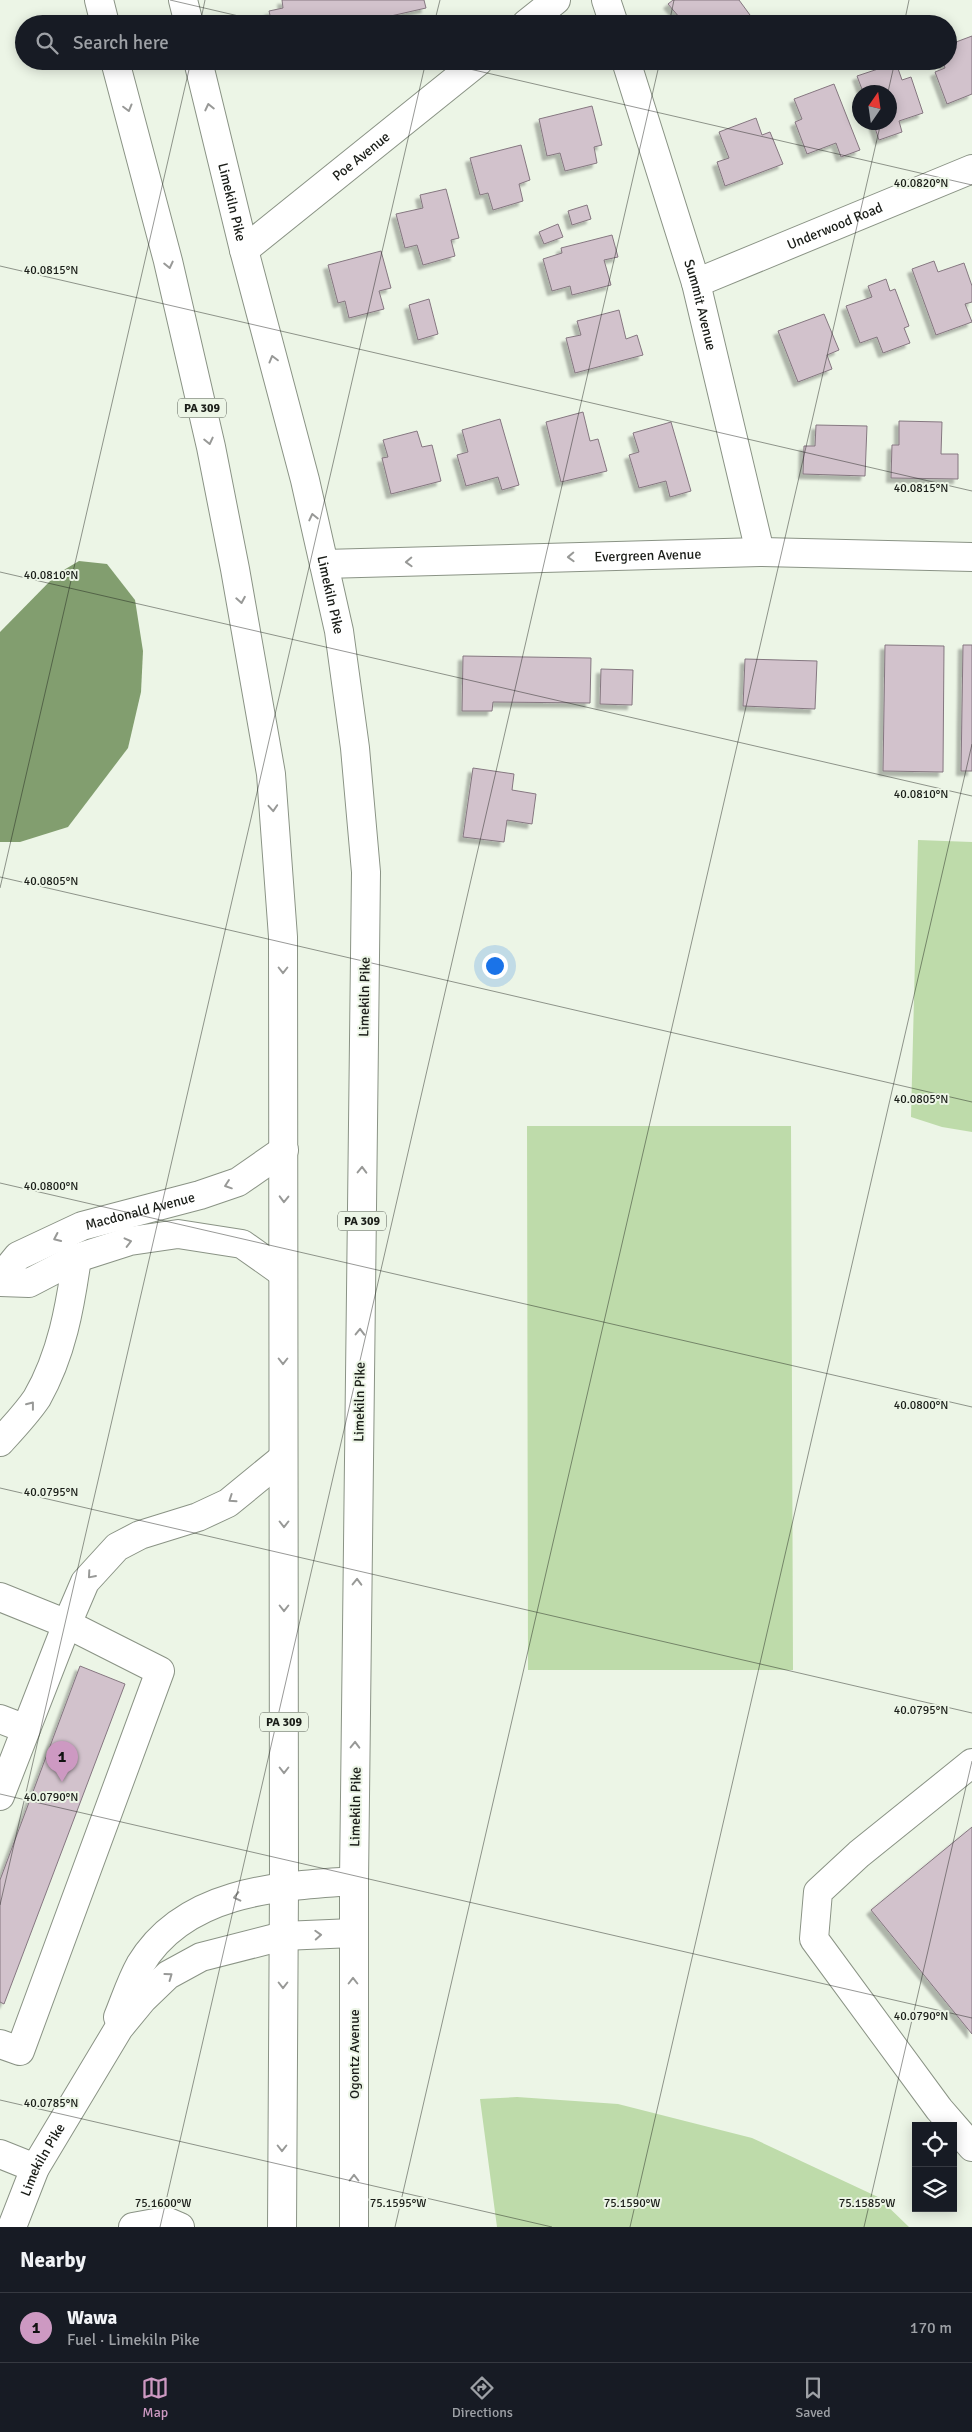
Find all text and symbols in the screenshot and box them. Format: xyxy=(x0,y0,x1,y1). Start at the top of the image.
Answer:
search box xyxy=(15,15,957,70)
icon: search xyxy=(33,29,61,57)
text: Search here xyxy=(73,31,169,55)
north arrow xyxy=(852,85,897,130)
one-way arrow xyxy=(204,103,215,112)
one-way arrow xyxy=(122,104,132,112)
street label: Poe Avenue xyxy=(329,128,393,185)
street label: Limekiln Pike xyxy=(214,161,250,243)
text: 40.0820°N xyxy=(894,176,948,191)
street label: Underwood Road xyxy=(784,199,885,254)
street label: Summit Avenue xyxy=(680,257,720,352)
one-way arrow xyxy=(163,261,174,270)
text: 40.0815°N xyxy=(24,263,78,278)
one-way arrow xyxy=(268,356,278,364)
road number: PA 309 xyxy=(178,398,226,418)
one-way arrow xyxy=(203,436,214,445)
text: 40.0815°N xyxy=(894,481,948,496)
one-way arrow xyxy=(308,512,319,521)
street label: Evergreen Avenue xyxy=(594,546,702,566)
one-way arrow xyxy=(567,552,575,563)
street label: Limekiln Pike xyxy=(313,554,347,636)
one-way arrow xyxy=(405,557,412,567)
text: 40.0810°N xyxy=(24,568,78,583)
one-way arrow xyxy=(235,596,245,605)
text: 40.0810°N xyxy=(894,787,948,802)
one-way arrow xyxy=(267,804,278,812)
text: 40.0805°N xyxy=(24,874,78,889)
your location xyxy=(482,953,508,979)
street label: Limekiln Pike xyxy=(355,957,374,1037)
one-way arrow xyxy=(278,966,288,974)
text: 40.0805°N xyxy=(894,1092,948,1107)
one-way arrow xyxy=(357,1166,367,1174)
text: 40.0800°N xyxy=(24,1179,78,1194)
one-way arrow xyxy=(225,1179,233,1189)
street label: Macdonald Avenue xyxy=(83,1189,197,1234)
one-way arrow xyxy=(279,1196,289,1203)
road number: PA 309 xyxy=(338,1212,386,1230)
one-way arrow xyxy=(53,1232,62,1242)
one-way arrow xyxy=(123,1237,132,1248)
one-way arrow xyxy=(355,1328,365,1336)
one-way arrow xyxy=(278,1358,288,1366)
street label: Limekiln Pike xyxy=(350,1362,369,1442)
text: 40.0800°N xyxy=(894,1398,948,1413)
one-way arrow xyxy=(25,1401,34,1411)
text: 40.0795°N xyxy=(24,1485,78,1500)
one-way arrow xyxy=(228,1493,238,1502)
one-way arrow xyxy=(278,1520,289,1528)
one-way arrow xyxy=(88,1569,97,1578)
one-way arrow xyxy=(352,1578,362,1586)
one-way arrow xyxy=(279,1604,289,1612)
text: 40.0795°N xyxy=(894,1703,948,1718)
road number: PA 309 xyxy=(260,1712,308,1731)
pin: 1 xyxy=(46,1741,78,1782)
one-way arrow xyxy=(350,1741,360,1748)
one-way arrow xyxy=(279,1766,289,1774)
street label: Limekiln Pike xyxy=(346,1767,365,1847)
text: 40.0790°N xyxy=(24,1790,78,1805)
one-way arrow xyxy=(232,1891,241,1902)
one-way arrow xyxy=(314,1929,322,1940)
one-way arrow xyxy=(163,1973,173,1982)
one-way arrow xyxy=(348,1977,358,1984)
one-way arrow xyxy=(278,1982,288,1989)
street label: Ogontz Avenue xyxy=(346,2009,363,2099)
text: 40.0790°N xyxy=(894,2009,948,2024)
text: 40.0785°N xyxy=(24,2096,78,2111)
street label: Limekiln Pike xyxy=(17,2120,69,2199)
map controls xyxy=(912,2122,957,2212)
button: locate xyxy=(912,2122,957,2167)
one-way arrow xyxy=(277,2144,287,2152)
button: layers xyxy=(912,2167,957,2212)
one-way arrow xyxy=(349,2174,359,2182)
text: 75.1600°W xyxy=(135,2196,191,2211)
text: 75.1595°W xyxy=(370,2196,426,2211)
text: 75.1590°W xyxy=(604,2196,660,2211)
text: 75.1585°W xyxy=(839,2196,895,2211)
text: Nearby xyxy=(20,2247,86,2273)
text: Wawa xyxy=(67,2306,117,2330)
text: 1 xyxy=(32,2318,40,2338)
text: 170 m xyxy=(910,2318,952,2338)
text: Fuel · Limekiln Pike xyxy=(67,2330,200,2350)
tab: Map xyxy=(141,2374,169,2421)
tab: Directions xyxy=(452,2374,513,2421)
tab: Saved xyxy=(795,2374,831,2421)

